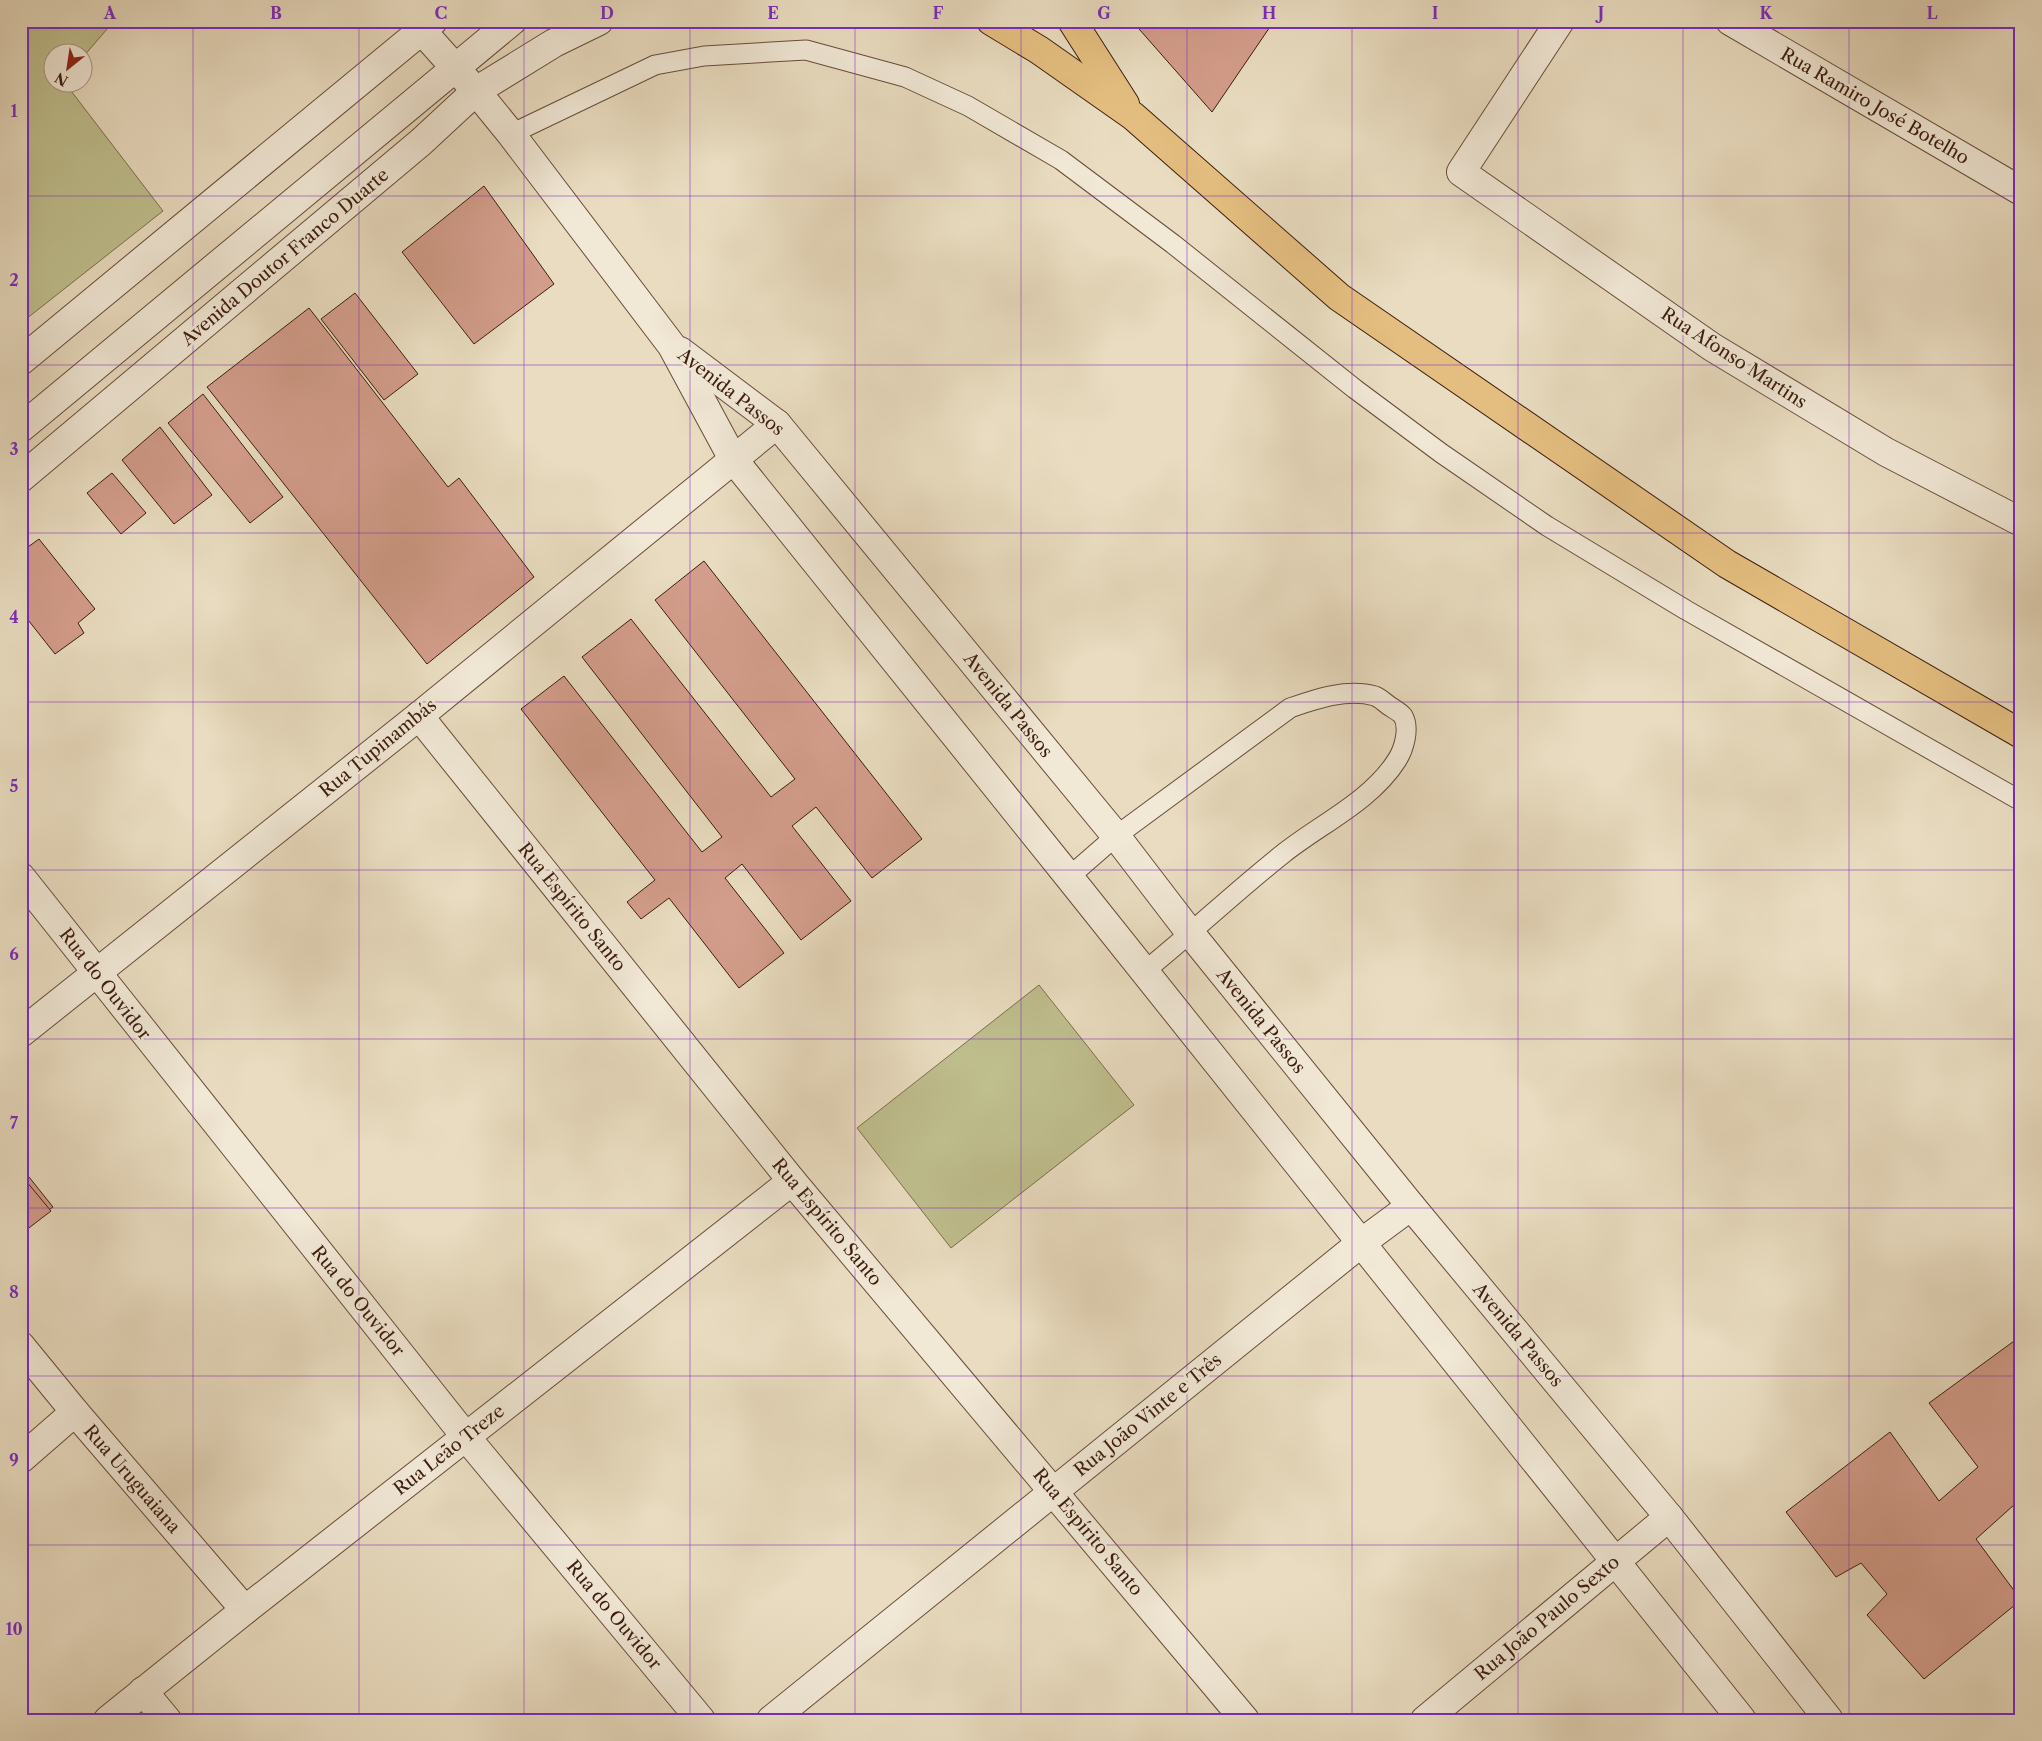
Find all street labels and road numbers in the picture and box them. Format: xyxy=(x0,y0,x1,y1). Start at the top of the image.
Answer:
street label: Rua Ramiro José Botelho xyxy=(1777,43,1973,169)
street label: Avenida Doutor Franco Duarte xyxy=(176,164,393,351)
street label: Rua Afonso Martins xyxy=(1657,303,1811,413)
street label: Avenida Passos xyxy=(673,343,789,440)
street label: Avenida Passos xyxy=(958,647,1057,762)
street label: Rua Tupinambás xyxy=(315,694,441,802)
street label: Rua Espírito Santo xyxy=(513,838,631,976)
street label: Rua do Ouvidor xyxy=(55,924,156,1045)
street label: Avenida Passos xyxy=(1211,963,1310,1078)
street label: Rua Espírito Santo xyxy=(767,1154,887,1290)
street label: Rua do Ouvidor xyxy=(307,1241,410,1361)
street label: Avenida Passos xyxy=(1467,1278,1568,1391)
street label: Rua João Vinte e Três xyxy=(1070,1349,1226,1481)
street label: Rua Leão Treze xyxy=(389,1400,509,1500)
street label: Rua Uruguaiana xyxy=(79,1420,185,1538)
street label: Rua Espírito Santo xyxy=(1028,1464,1148,1600)
street label: Rua João Paulo Sexto xyxy=(1470,1551,1624,1685)
street label: Rua do Ouvidor xyxy=(562,1556,666,1674)

